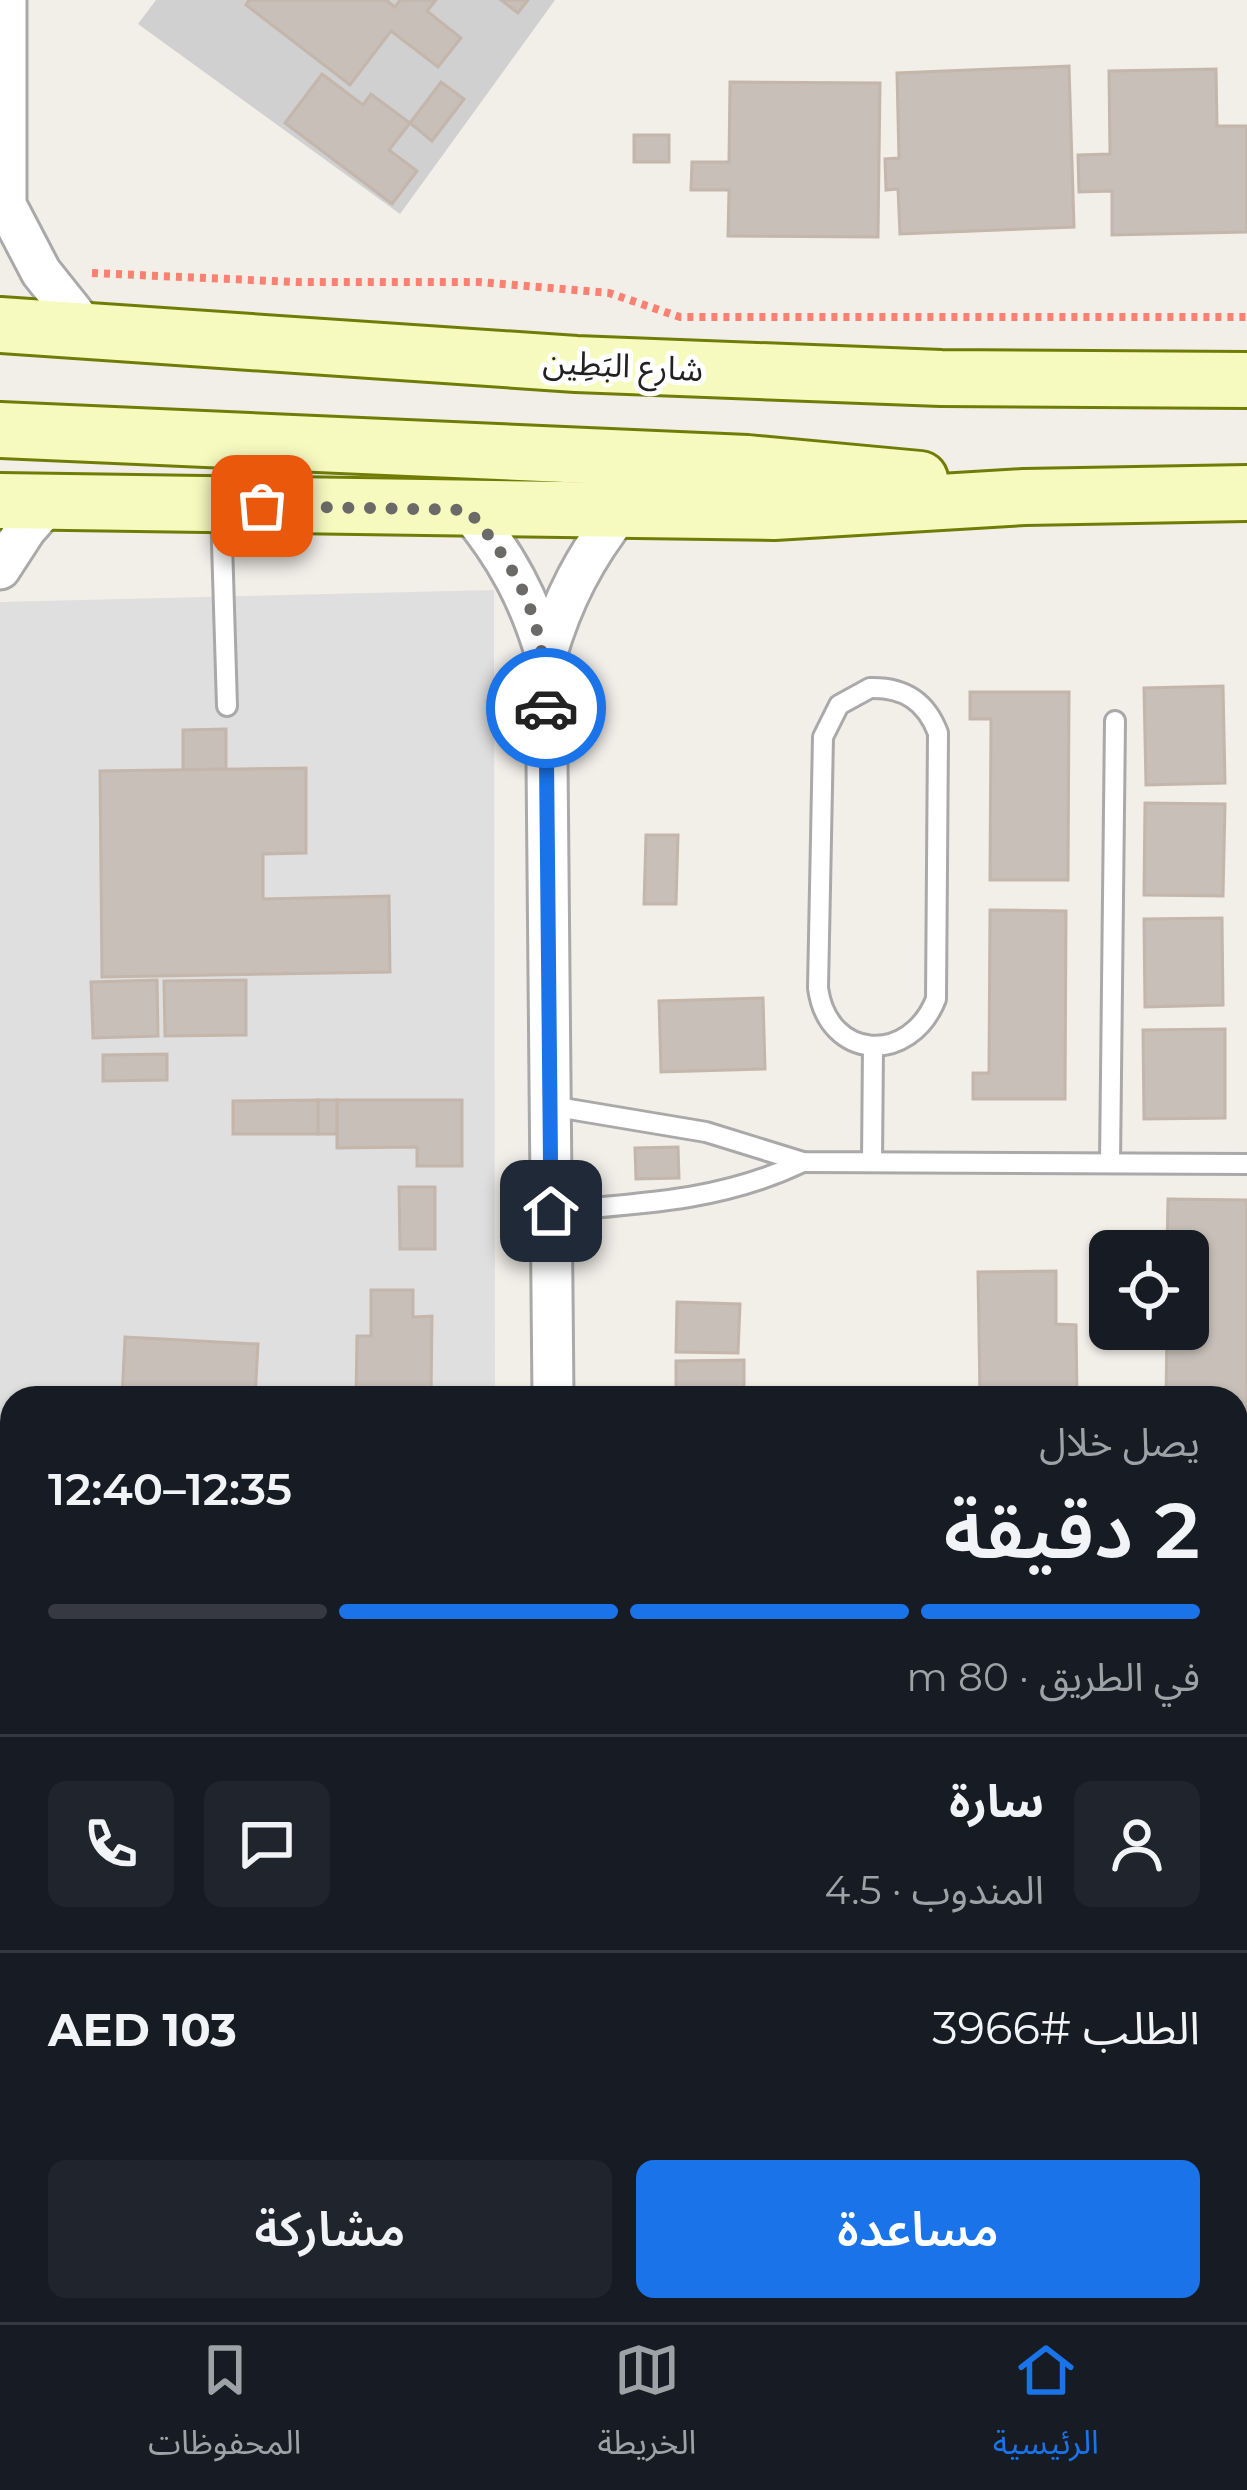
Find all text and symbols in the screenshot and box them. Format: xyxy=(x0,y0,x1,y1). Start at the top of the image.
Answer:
street label: شارع البَطِين xyxy=(542,341,704,394)
pin xyxy=(211,455,313,557)
icon: bag xyxy=(229,473,295,539)
courier xyxy=(486,648,606,768)
icon: car xyxy=(513,675,579,741)
pin xyxy=(500,1160,602,1262)
icon: home xyxy=(518,1178,584,1244)
map controls xyxy=(1089,1230,1209,1350)
button: locate xyxy=(1089,1230,1209,1350)
text: يصل خلال xyxy=(1039,1418,1200,1466)
text: 12:35–12:40 xyxy=(48,1461,292,1516)
text: 2 دقيقة xyxy=(944,1482,1200,1578)
text: في الطريق · 80 m xyxy=(907,1653,1200,1701)
text: سارة xyxy=(949,1773,1044,1828)
button: phone xyxy=(48,1781,174,1907)
button: chat xyxy=(204,1781,330,1907)
button: person xyxy=(1074,1781,1200,1907)
text: المندوب · 4.5 xyxy=(825,1866,1044,1914)
text: الطلب #3966 xyxy=(932,2000,1200,2055)
text: AED 103 xyxy=(48,2002,237,2057)
button: مشاركة xyxy=(48,2160,612,2298)
button: مساعدة xyxy=(636,2160,1200,2298)
tab: المحفوظات xyxy=(148,2337,301,2478)
tab: الخريطة xyxy=(598,2337,696,2478)
tab: الرئيسية xyxy=(993,2337,1099,2478)

